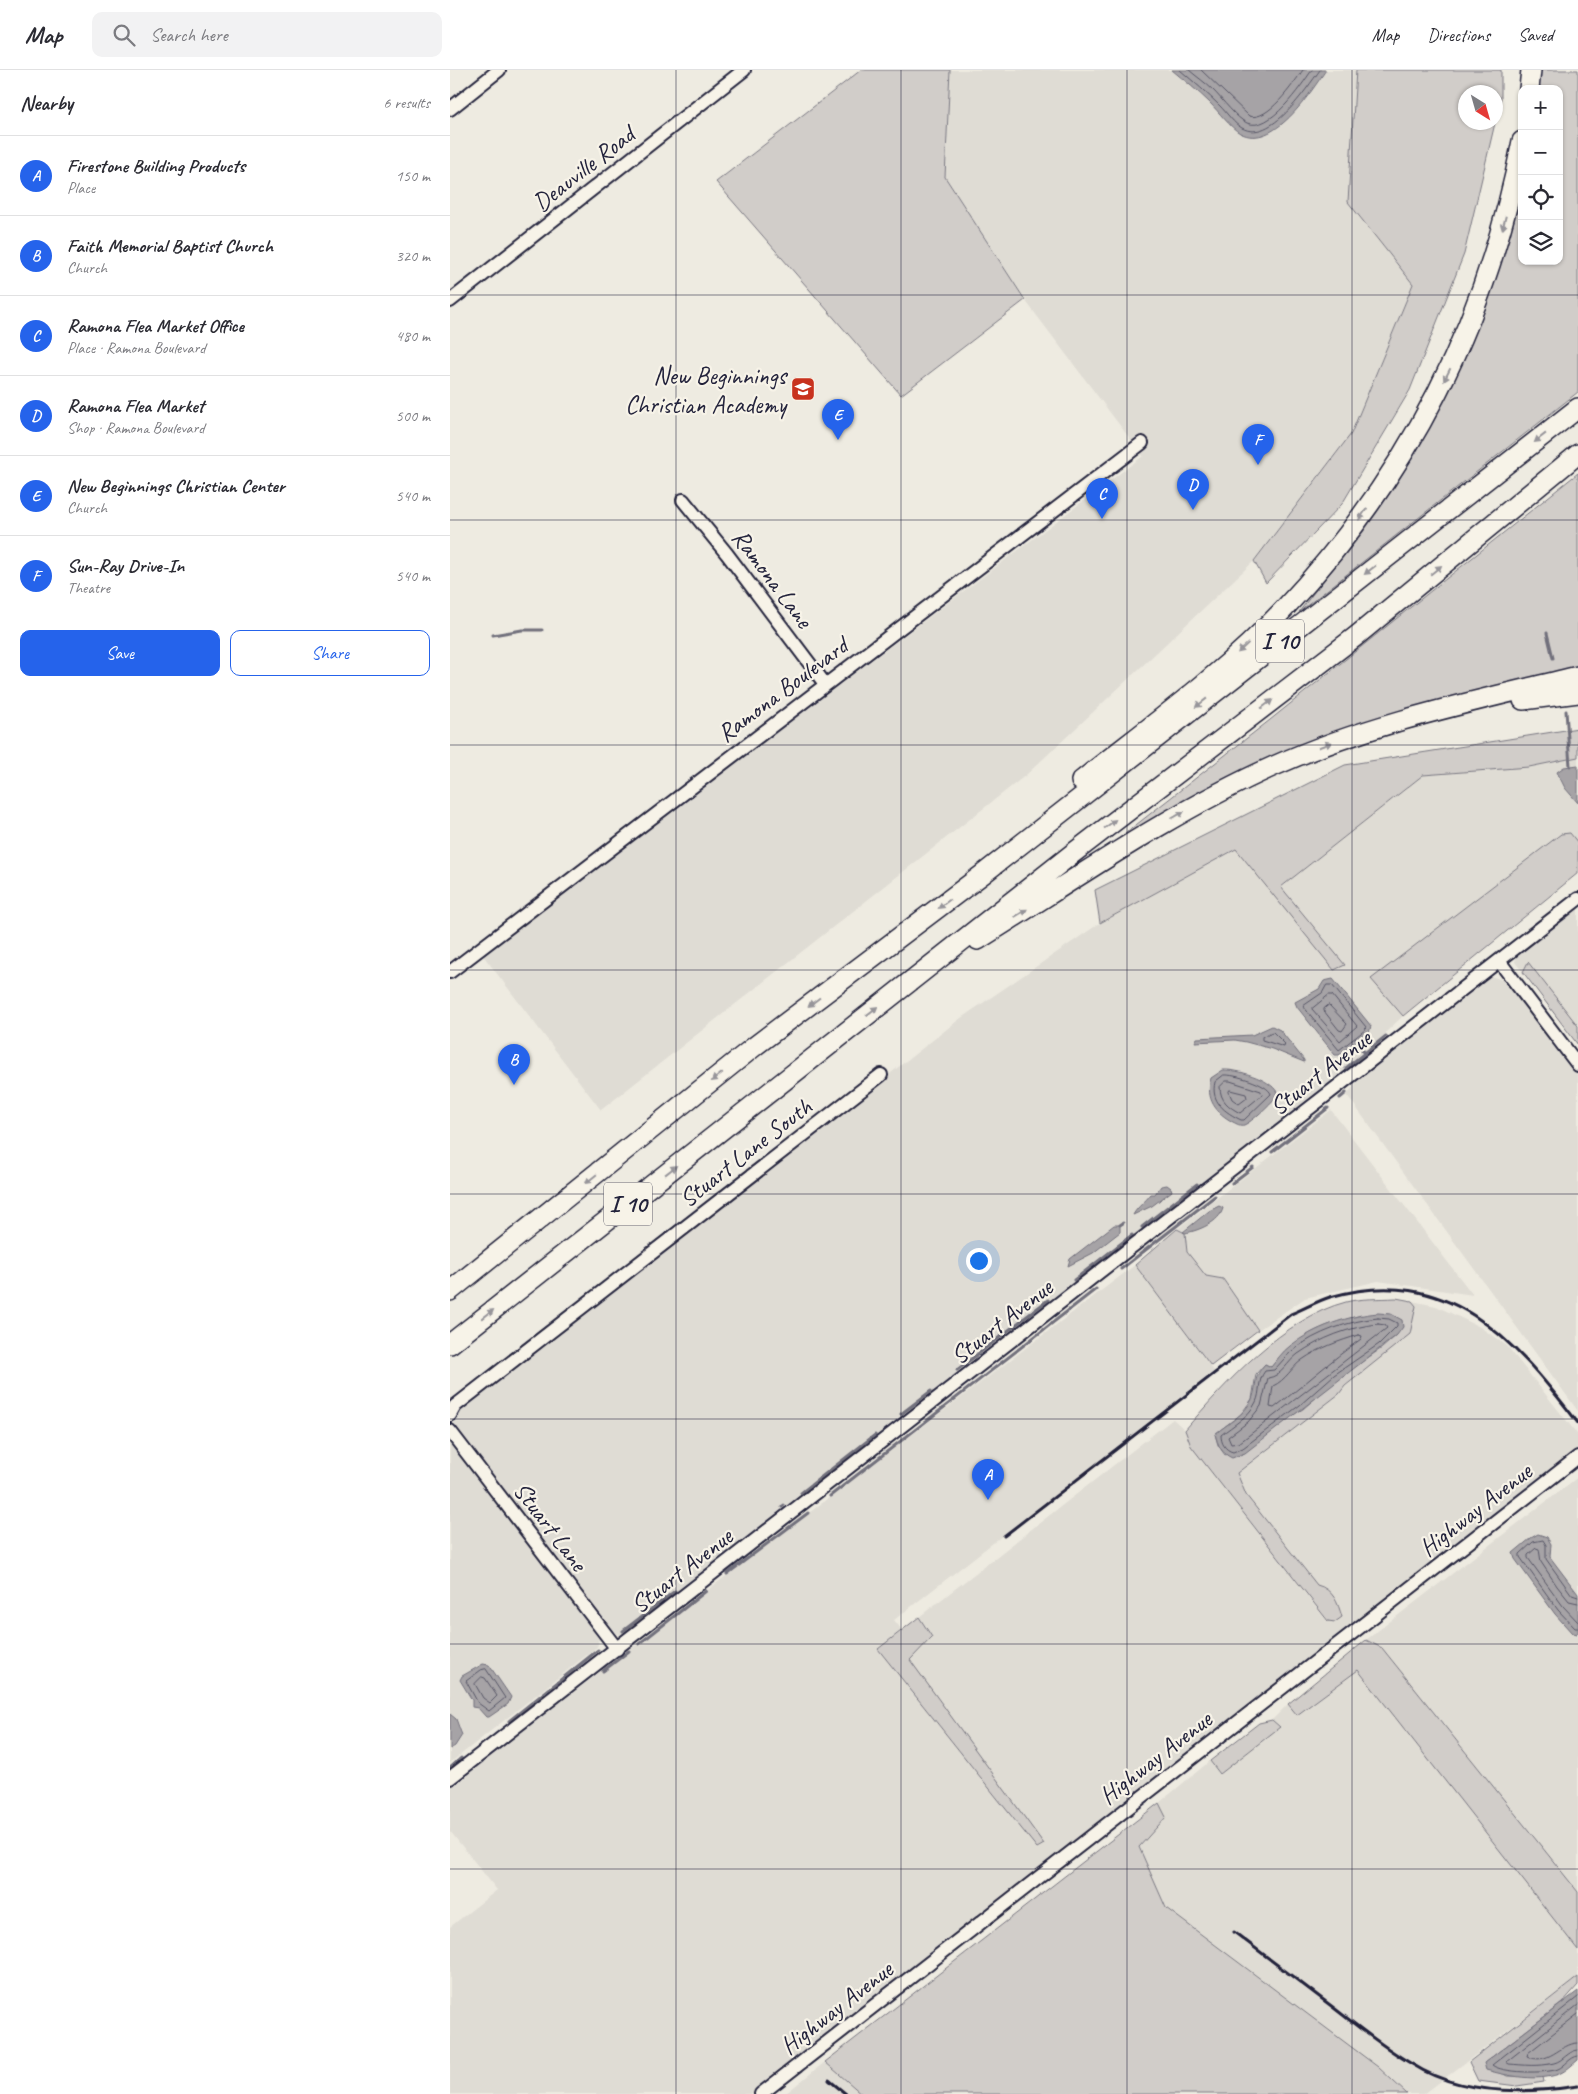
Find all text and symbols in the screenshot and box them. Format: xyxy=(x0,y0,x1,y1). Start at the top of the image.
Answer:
search box xyxy=(92,12,442,57)
text: Map xyxy=(25,20,62,50)
icon: search xyxy=(110,21,138,49)
text: Search here xyxy=(150,23,228,47)
text: Map xyxy=(1372,24,1399,46)
text: Directions xyxy=(1427,24,1490,46)
text: Saved xyxy=(1518,24,1553,46)
north arrow xyxy=(1458,85,1503,130)
map controls xyxy=(1518,85,1563,265)
button: + xyxy=(1518,85,1563,130)
text: Nearby xyxy=(20,90,73,116)
text: 6 results xyxy=(383,93,430,113)
street label: Deauville Road xyxy=(526,116,644,219)
button: − xyxy=(1518,130,1563,175)
text: Firestone Building Products xyxy=(67,154,245,178)
text: A xyxy=(32,166,40,186)
text: 150 m xyxy=(396,166,430,186)
button: locate xyxy=(1518,175,1563,220)
text: Place xyxy=(67,178,95,198)
one-way arrow xyxy=(1500,215,1508,230)
button: layers xyxy=(1518,220,1563,265)
text: Faith Memorial Baptist Church xyxy=(67,234,273,258)
text: B xyxy=(32,246,40,266)
text: 320 m xyxy=(396,246,430,266)
text: Church xyxy=(67,258,107,278)
text: Ramona Flea Market Office xyxy=(67,314,244,338)
text: C xyxy=(32,326,40,346)
text: 480 m xyxy=(396,326,430,346)
text: Place · Ramona Boulevard xyxy=(67,338,205,358)
place label: New Beginnings Christian Academy xyxy=(625,360,788,421)
one-way arrow xyxy=(1443,367,1451,382)
school or university icon: New Beginnings Christian Academy xyxy=(790,376,816,402)
text: Ramona Flea Market xyxy=(67,394,204,418)
pin: E xyxy=(822,399,854,440)
text: D xyxy=(31,406,41,426)
text: 500 m xyxy=(396,406,430,426)
text: Shop · Ramona Boulevard xyxy=(67,418,205,438)
pin: F xyxy=(1242,424,1274,465)
one-way arrow xyxy=(1534,432,1547,443)
pin: D xyxy=(1177,469,1209,510)
text: New Beginnings Christian Center xyxy=(67,474,285,498)
pin: C xyxy=(1086,478,1118,519)
text: E xyxy=(32,486,40,506)
text: 540 m xyxy=(396,486,430,506)
text: Church xyxy=(67,498,107,518)
one-way arrow xyxy=(1358,507,1368,521)
street label: Ramona Lane xyxy=(725,523,821,636)
text: Sun-Ray Drive-In xyxy=(67,554,184,578)
one-way arrow xyxy=(1364,565,1377,576)
one-way arrow xyxy=(1429,565,1442,576)
text: F xyxy=(32,566,40,586)
text: 540 m xyxy=(396,566,430,586)
text: Theatre xyxy=(67,578,110,598)
road number: I 10 xyxy=(1256,620,1304,662)
street label: Ramona Boulevard xyxy=(711,628,857,749)
button: Save xyxy=(20,630,220,676)
button: Share xyxy=(230,630,430,676)
one-way arrow xyxy=(1238,642,1250,654)
one-way arrow xyxy=(1194,698,1208,708)
one-way arrow xyxy=(1260,699,1274,709)
one-way arrow xyxy=(1317,741,1332,748)
one-way arrow xyxy=(1172,811,1185,820)
one-way arrow xyxy=(1104,819,1117,829)
one-way arrow xyxy=(938,898,951,909)
one-way arrow xyxy=(1015,909,1028,918)
one-way arrow xyxy=(808,996,821,1007)
one-way arrow xyxy=(865,1006,878,1017)
street label: Stuart Avenue xyxy=(1263,1022,1380,1123)
pin: B xyxy=(498,1044,530,1085)
one-way arrow xyxy=(711,1071,724,1082)
street label: Stuart Lane South xyxy=(673,1091,819,1215)
one-way arrow xyxy=(664,1165,678,1175)
one-way arrow xyxy=(584,1173,597,1184)
road number: I 10 xyxy=(604,1182,652,1226)
your location xyxy=(966,1248,992,1274)
street label: Stuart Avenue xyxy=(944,1271,1061,1372)
one-way arrow xyxy=(481,1309,494,1320)
street label: Highway Avenue xyxy=(1413,1455,1540,1564)
pin: A xyxy=(972,1459,1004,1500)
street label: Stuart Lane xyxy=(506,1476,595,1579)
street label: Stuart Avenue xyxy=(624,1520,741,1621)
street label: Highway Avenue xyxy=(1093,1703,1220,1812)
street label: Highway Avenue xyxy=(774,1953,901,2062)

